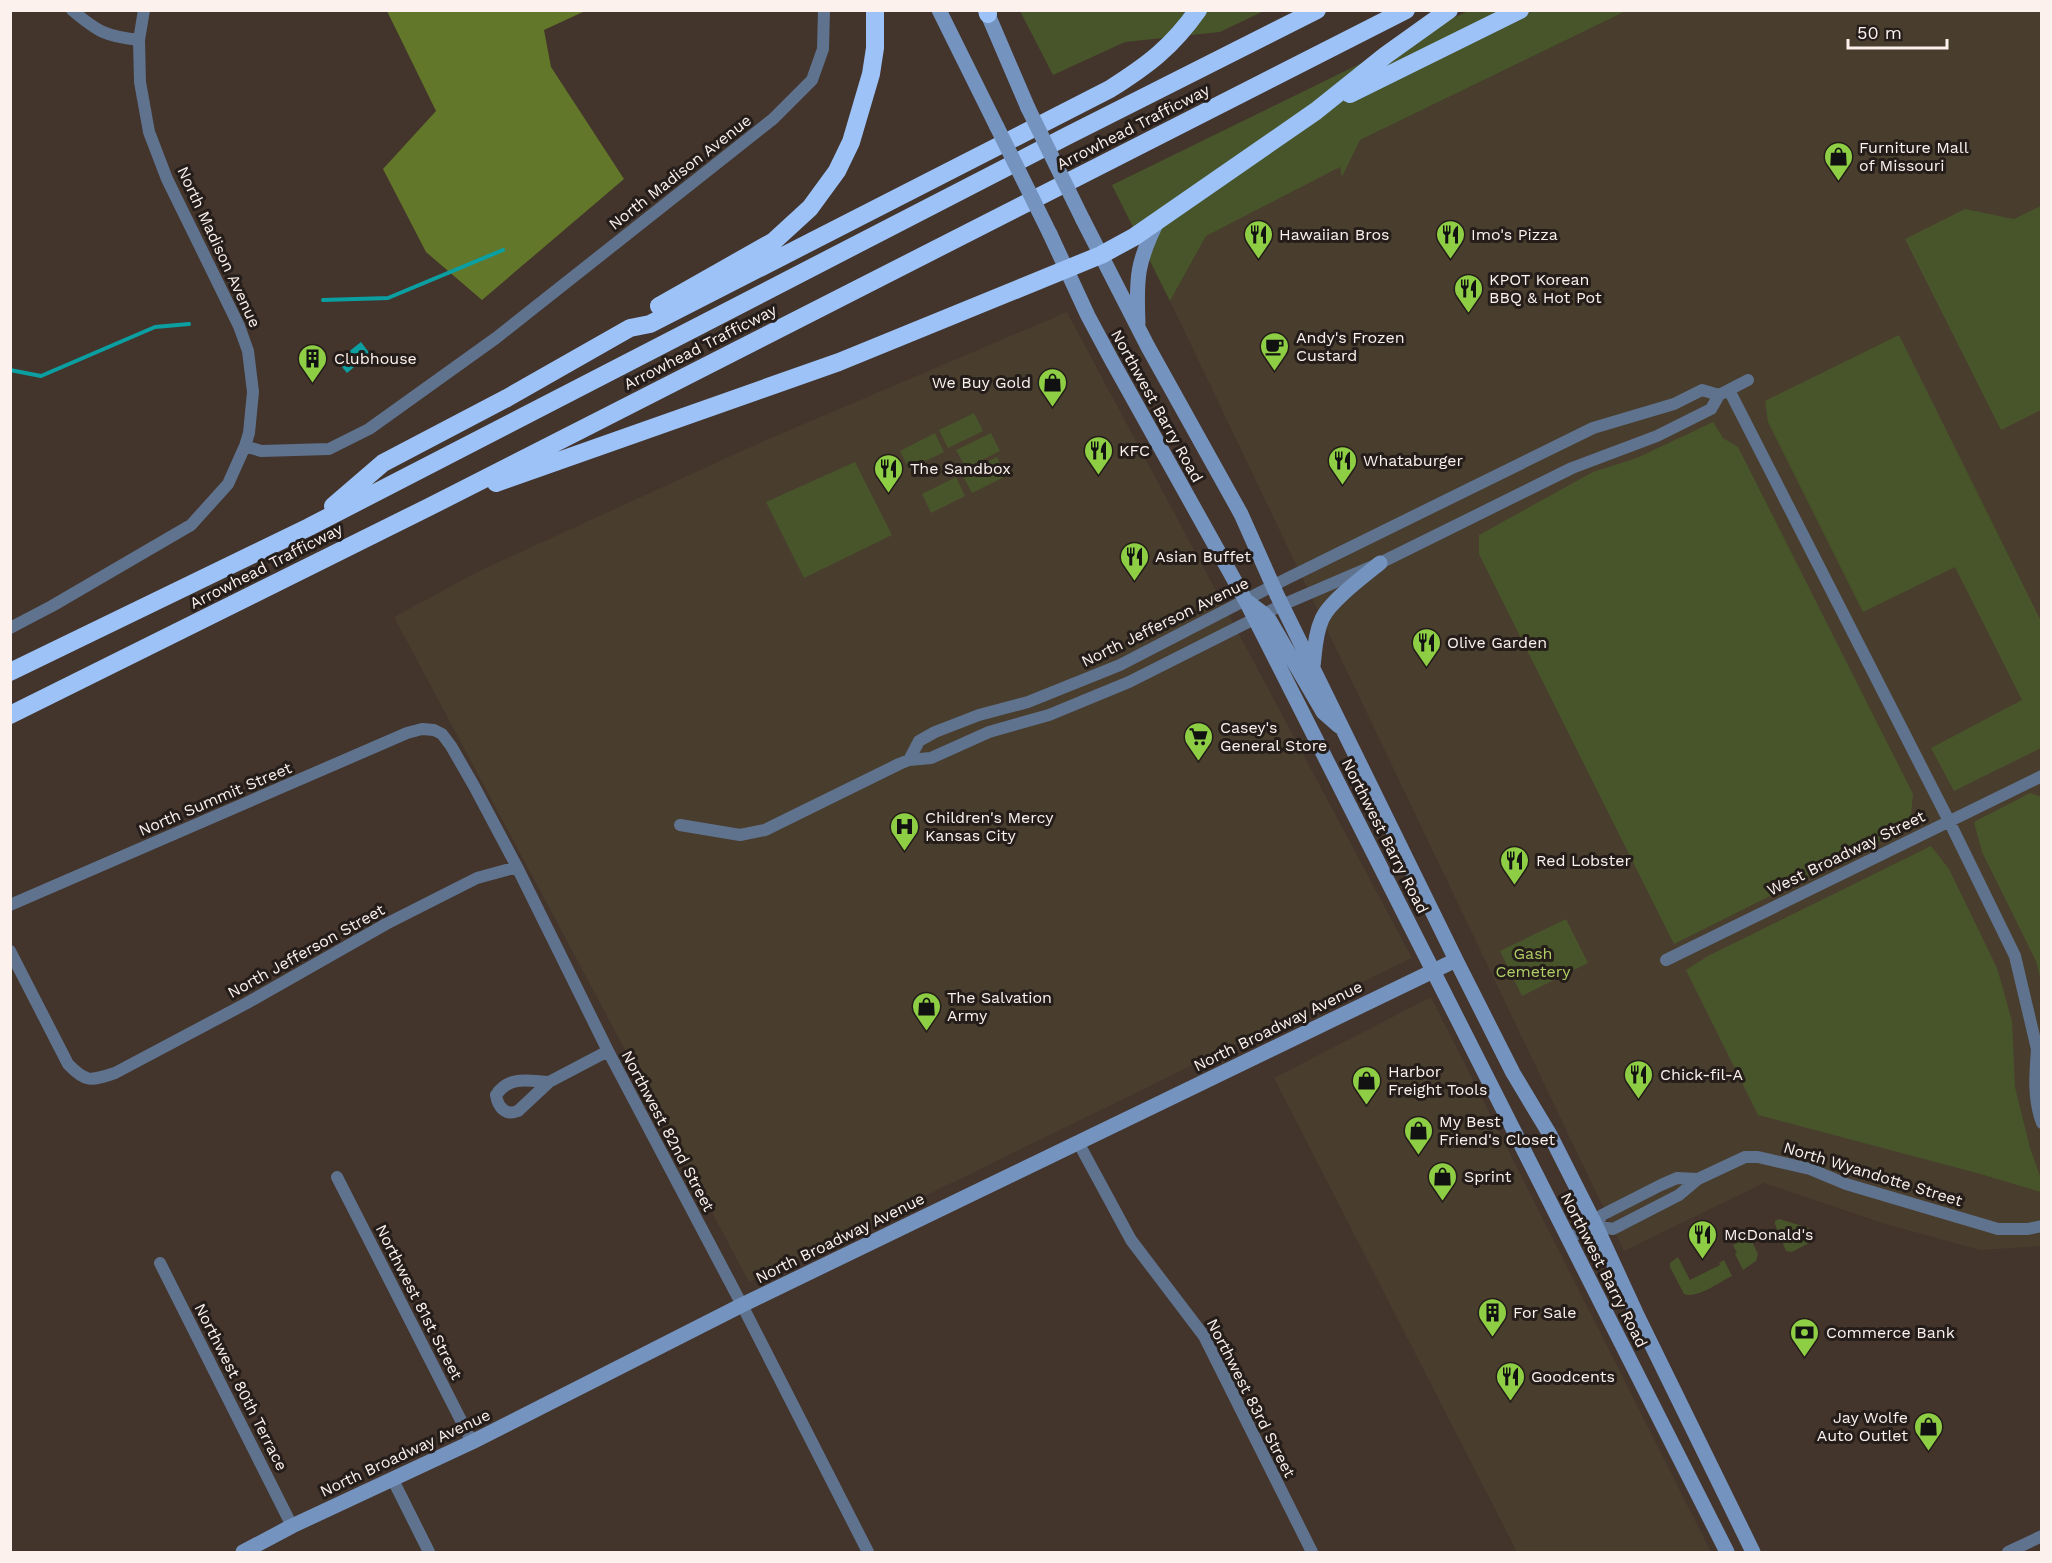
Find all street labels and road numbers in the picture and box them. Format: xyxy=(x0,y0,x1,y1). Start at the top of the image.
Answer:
street label: Arrowhead Trafficway xyxy=(1053,80,1213,174)
street label: North Madison Avenue xyxy=(605,110,755,234)
street label: North Madison Avenue xyxy=(173,163,265,331)
street label: Arrowhead Trafficway xyxy=(620,300,780,394)
street label: Northwest Barry Road xyxy=(1107,326,1207,486)
street label: Arrowhead Trafficway xyxy=(186,519,346,613)
street label: North Jefferson Avenue xyxy=(1078,573,1252,671)
street label: Northwest Barry Road xyxy=(1338,755,1432,917)
street label: North Summit Street xyxy=(136,758,295,840)
street label: West Broadway Street xyxy=(1764,806,1928,900)
street label: North Jefferson Street xyxy=(224,900,388,1002)
street label: North Broadway Avenue xyxy=(1190,977,1366,1075)
street label: Northwest 82nd Street xyxy=(617,1047,719,1215)
street label: North Wyandotte Street xyxy=(1781,1138,1965,1210)
street label: North Broadway Avenue xyxy=(752,1189,928,1287)
street label: Northwest Barry Road xyxy=(1557,1189,1651,1351)
street label: Northwest 81st Street xyxy=(372,1221,467,1383)
street label: Northwest 80th Terrace xyxy=(190,1300,292,1474)
street label: Northwest 83rd Street xyxy=(1203,1316,1299,1481)
street label: North Broadway Avenue xyxy=(317,1405,493,1501)

